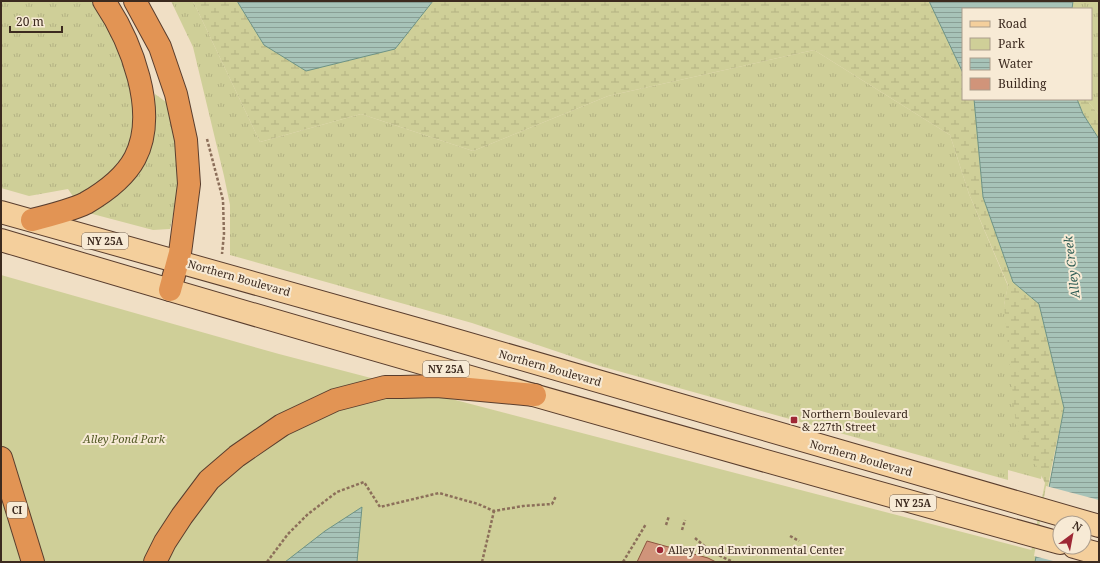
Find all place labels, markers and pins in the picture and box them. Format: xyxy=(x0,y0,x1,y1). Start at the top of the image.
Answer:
place label: Northern Boulevard & 227th Street xyxy=(802,406,908,434)
marker: Northern Boulevard & 227th Street xyxy=(789,415,799,425)
place label: Alley Pond Environmental Center xyxy=(668,542,845,557)
marker: Alley Pond Environmental Center xyxy=(655,545,665,555)

